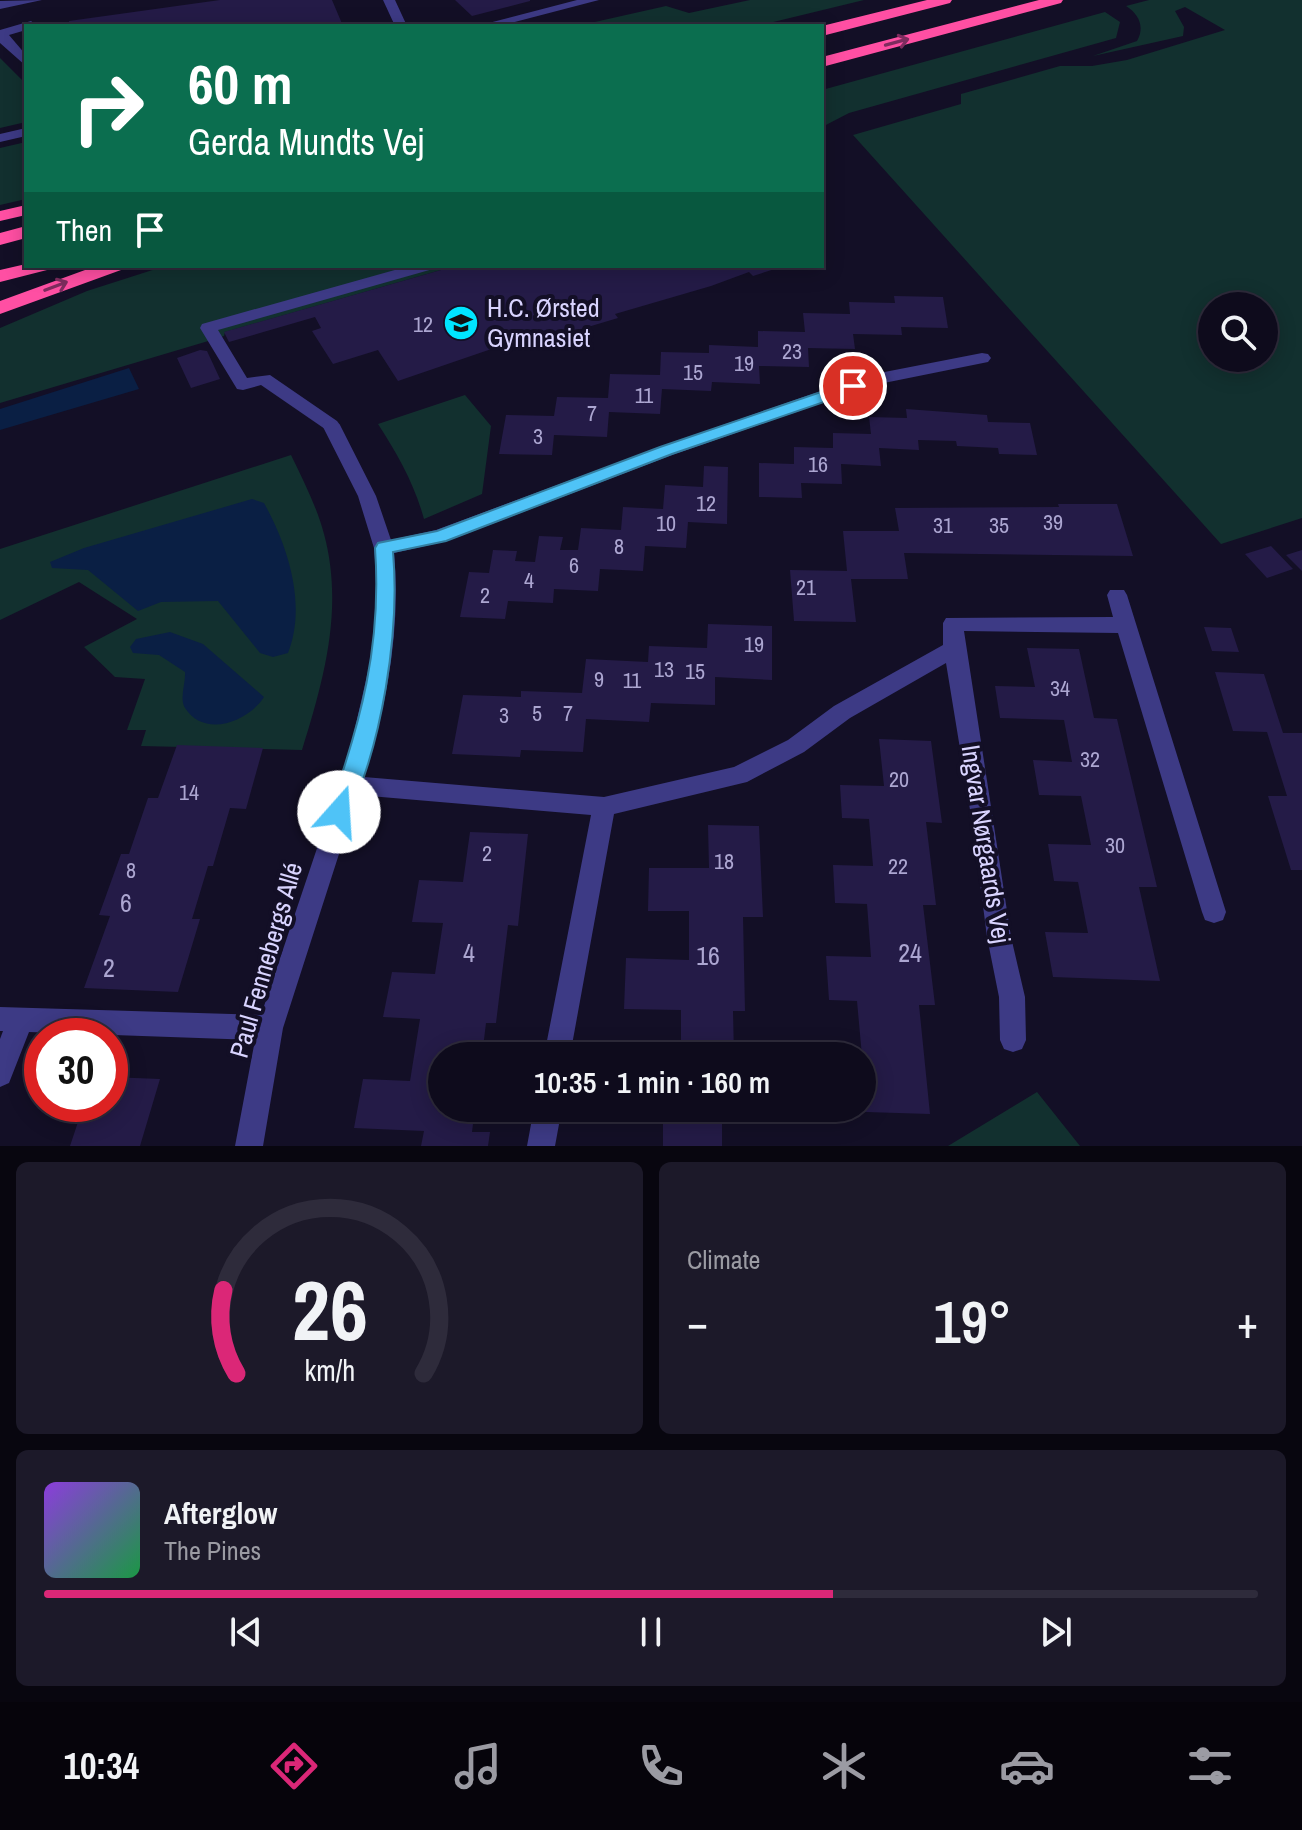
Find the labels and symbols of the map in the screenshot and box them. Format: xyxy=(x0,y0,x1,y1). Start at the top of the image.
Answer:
one-way arrow xyxy=(884,33,910,48)
one-way arrow xyxy=(43,277,68,292)
place label: H.C. Ørsted Gymnasiet xyxy=(487,290,600,355)
school or university icon: H.C. Ørsted Gymnasiet xyxy=(442,304,480,342)
house number: 12 xyxy=(413,309,433,339)
house number: 23 xyxy=(782,336,802,366)
house number: 19 xyxy=(734,348,754,378)
pin xyxy=(819,352,887,420)
house number: 15 xyxy=(683,357,703,387)
house number: 11 xyxy=(635,380,653,410)
house number: 7 xyxy=(587,398,597,428)
house number: 3 xyxy=(533,421,543,451)
house number: 16 xyxy=(808,449,828,479)
house number: 12 xyxy=(696,488,716,518)
house number: 39 xyxy=(1043,507,1063,537)
house number: 10 xyxy=(656,508,676,538)
house number: 31 xyxy=(933,510,953,540)
house number: 35 xyxy=(989,510,1009,540)
house number: 8 xyxy=(614,531,624,561)
house number: 6 xyxy=(569,550,579,580)
house number: 4 xyxy=(524,565,534,595)
house number: 21 xyxy=(796,572,816,602)
house number: 2 xyxy=(480,580,490,610)
house number: 19 xyxy=(744,629,764,659)
house number: 13 xyxy=(654,654,674,684)
house number: 15 xyxy=(685,656,705,686)
house number: 9 xyxy=(594,664,604,694)
house number: 11 xyxy=(623,665,641,695)
house number: 34 xyxy=(1050,673,1070,703)
house number: 5 xyxy=(532,698,542,728)
house number: 7 xyxy=(563,698,573,728)
house number: 3 xyxy=(499,700,509,730)
street label: Ingvar Nørgaards Vej xyxy=(954,742,1019,946)
house number: 32 xyxy=(1080,744,1100,774)
house number: 20 xyxy=(889,764,909,794)
position arrow xyxy=(297,770,381,854)
house number: 14 xyxy=(179,777,199,807)
house number: 30 xyxy=(1105,830,1125,860)
house number: 2 xyxy=(482,838,492,868)
house number: 18 xyxy=(714,846,734,876)
house number: 22 xyxy=(888,851,908,881)
house number: 8 xyxy=(126,855,136,885)
street label: Paul Fennebergs Allé xyxy=(221,858,310,1062)
house number: 6 xyxy=(120,885,132,920)
house number: 4 xyxy=(463,935,475,970)
house number: 24 xyxy=(898,935,922,970)
house number: 16 xyxy=(696,938,720,973)
house number: 2 xyxy=(103,950,115,985)
speed limit sign: 30 xyxy=(24,1018,128,1122)

